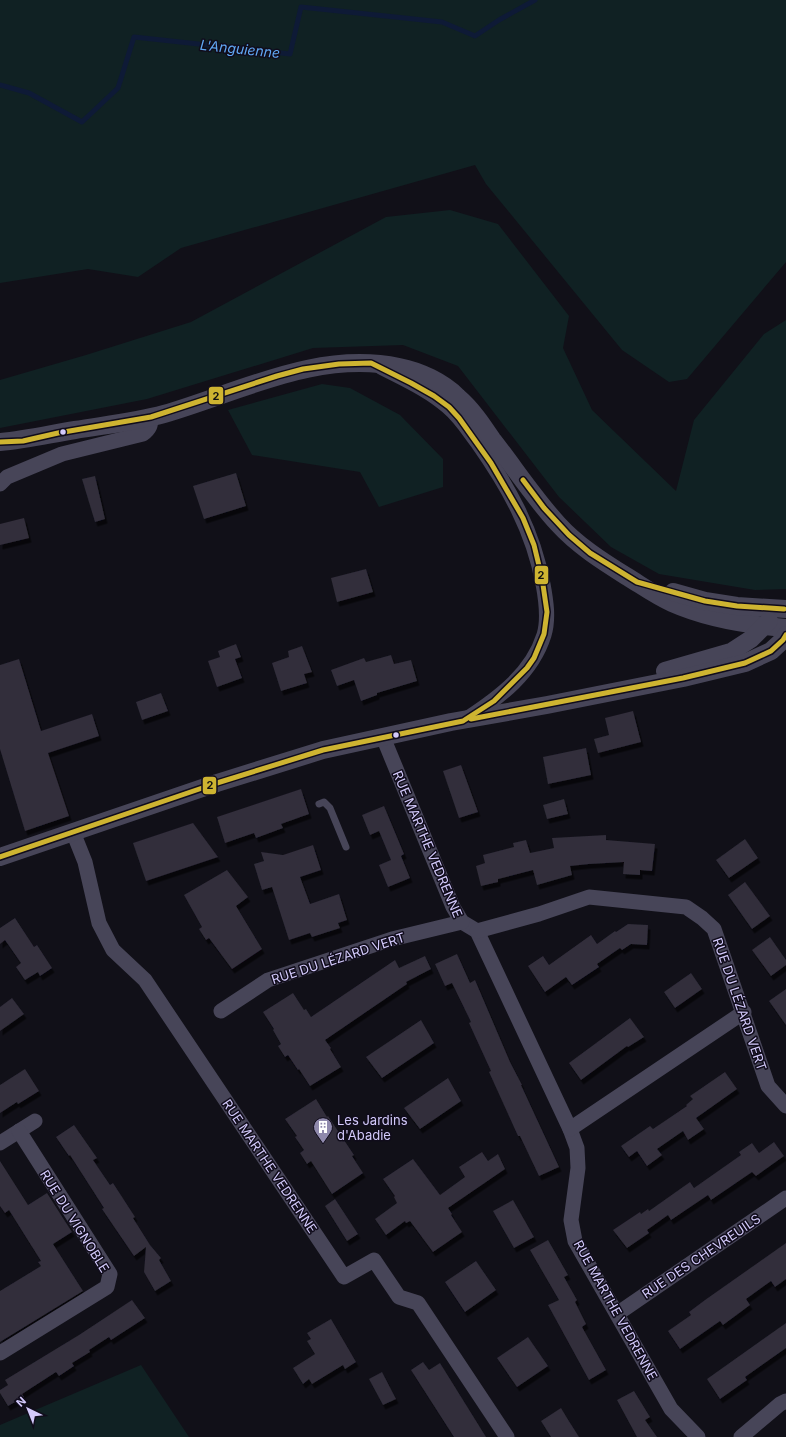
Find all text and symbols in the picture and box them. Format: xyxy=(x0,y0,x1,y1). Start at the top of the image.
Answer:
water label: L'Anguienne xyxy=(199,36,281,61)
line badge: 2 xyxy=(208,386,224,405)
text: 2 xyxy=(213,389,220,403)
unlabelled marker xyxy=(58,427,68,437)
line badge: 2 xyxy=(534,565,549,585)
text: 2 xyxy=(538,568,545,582)
unlabelled marker xyxy=(391,730,401,740)
street label: RUE MARTHE VEDRENNE xyxy=(390,768,466,920)
line badge: 2 xyxy=(202,776,217,795)
text: 2 xyxy=(207,778,214,792)
street label: RUE DU LÉZARD VERT xyxy=(269,929,407,987)
street label: RUE DU LÉZARD VERT xyxy=(710,935,770,1073)
street label: RUE MARTHE VEDRENNE xyxy=(219,1096,321,1236)
place label: Les Jardins d'Abadie xyxy=(337,1112,408,1143)
building icon: Les Jardins d'Abadie xyxy=(312,1116,334,1144)
street label: RUE DU VIGNOBLE xyxy=(37,1167,113,1275)
street label: RUE DES CHEVREUILS xyxy=(639,1210,763,1302)
street label: RUE MARTHE VEDRENNE xyxy=(571,1237,661,1383)
north arrow xyxy=(8,1389,48,1429)
text: N xyxy=(13,1394,29,1410)

